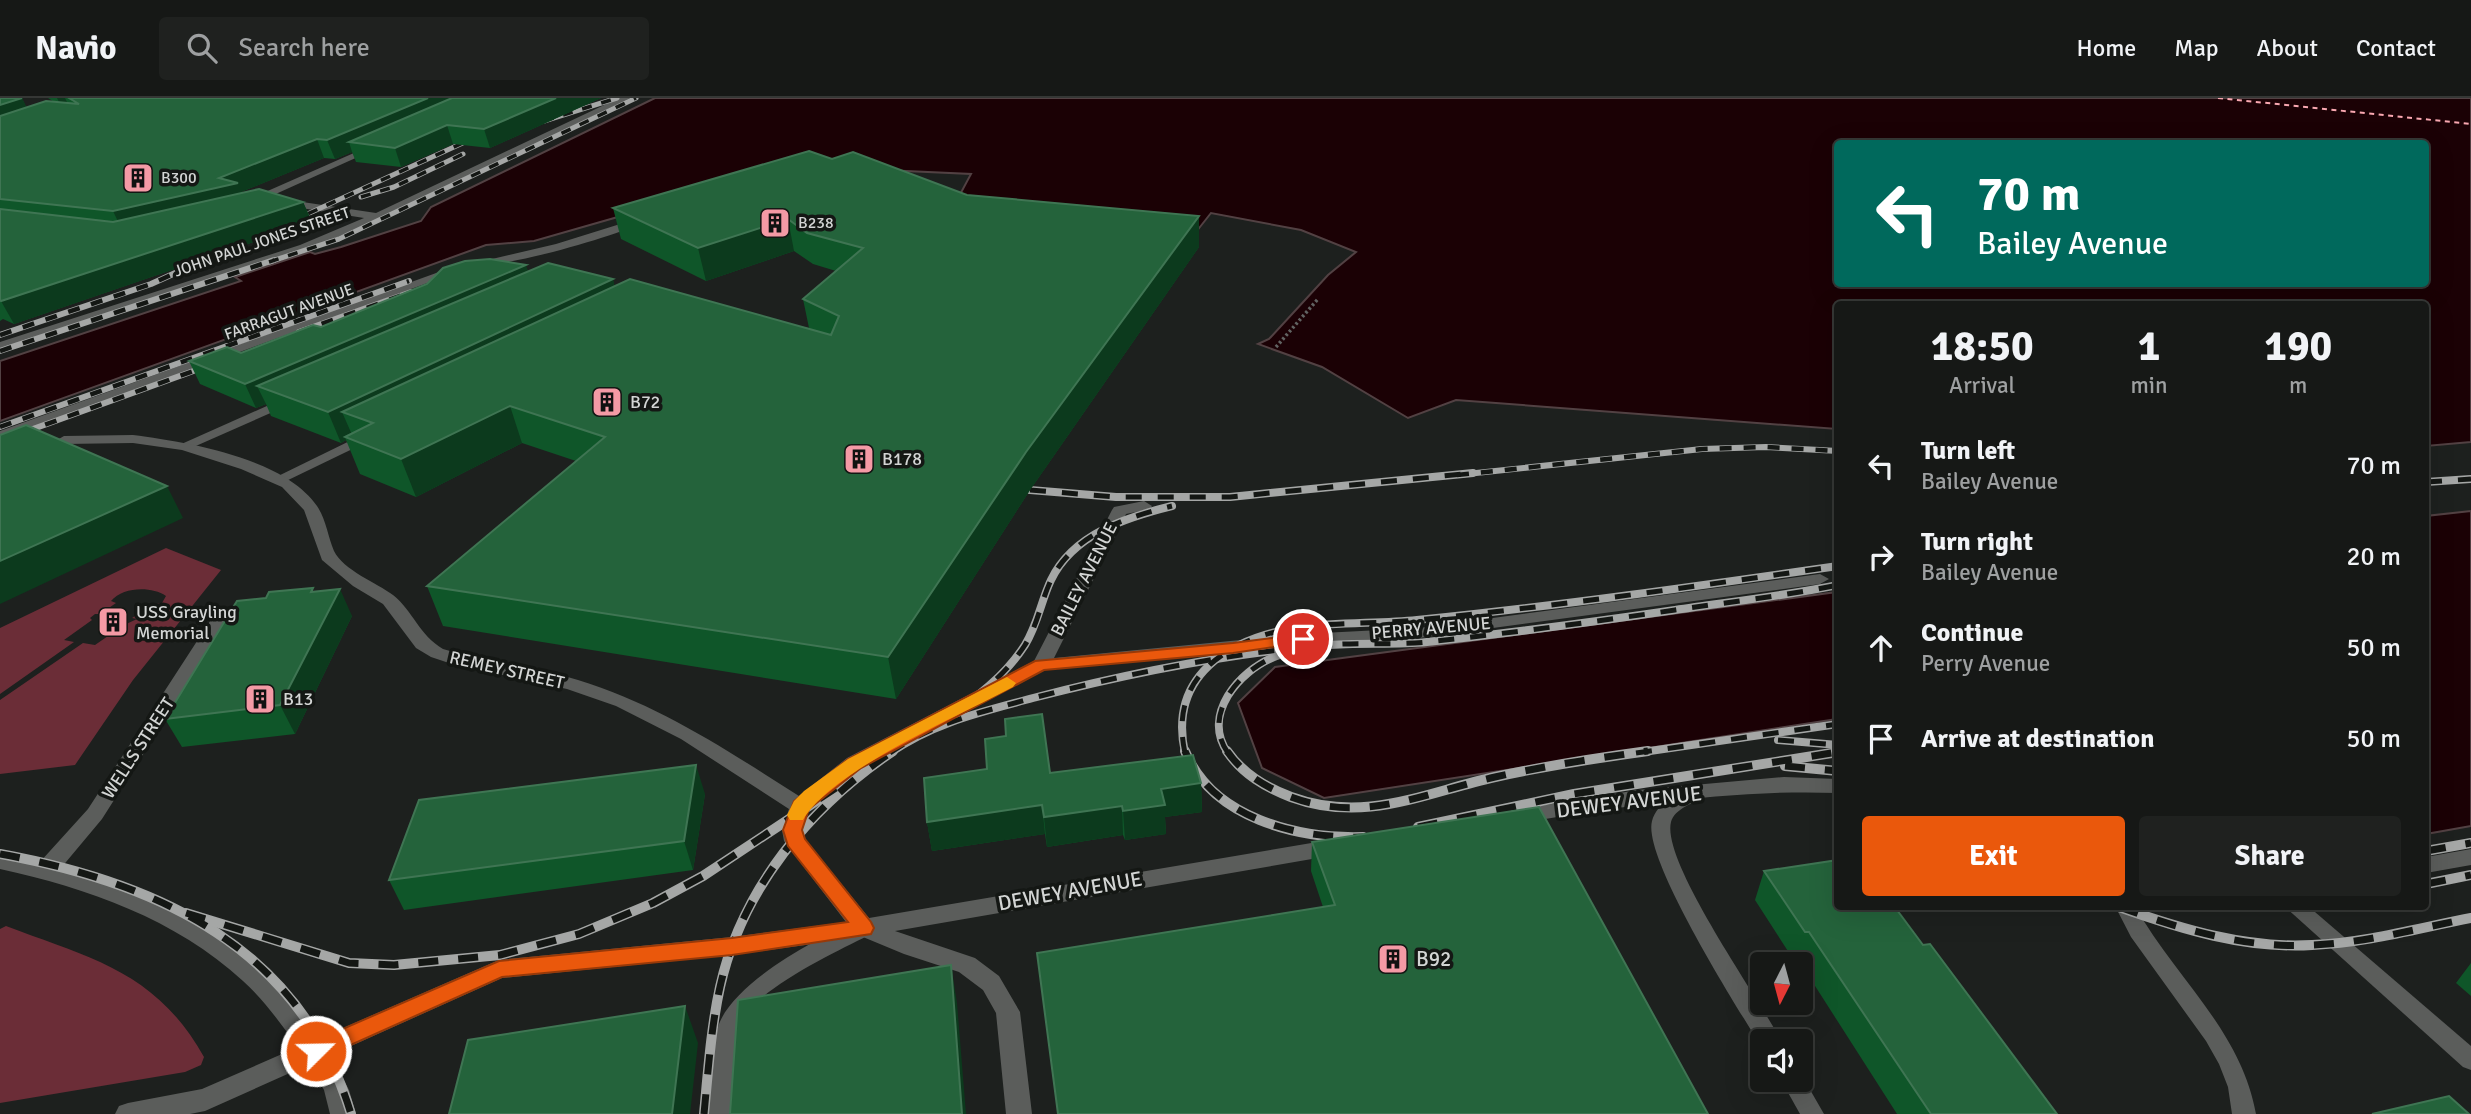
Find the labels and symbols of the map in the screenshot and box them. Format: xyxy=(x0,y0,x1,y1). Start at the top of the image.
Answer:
building icon: B300 xyxy=(121,161,155,195)
place label: B300 xyxy=(161,168,197,188)
street label: JOHN PAUL JONES STREET xyxy=(171,202,353,282)
building icon: B238 xyxy=(758,206,792,240)
place label: B238 xyxy=(798,213,834,233)
street label: FARRAGUT AVENUE xyxy=(222,279,356,345)
building icon: B72 xyxy=(590,385,624,419)
place label: B72 xyxy=(630,391,660,413)
building icon: B178 xyxy=(842,442,876,476)
place label: B178 xyxy=(882,448,922,470)
street label: BAILEY AVENUE xyxy=(1046,518,1122,640)
place label: USS Grayling Memorial xyxy=(136,601,237,644)
building icon: USS Grayling Memorial xyxy=(96,605,130,639)
pin xyxy=(1273,609,1333,669)
street label: PERRY AVENUE xyxy=(1370,612,1492,644)
street label: REMEY STREET xyxy=(447,646,567,694)
building icon: B13 xyxy=(243,682,277,716)
place label: B13 xyxy=(283,688,313,710)
street label: WELLS STREET xyxy=(97,693,179,803)
street label: DEWEY AVENUE xyxy=(1555,780,1703,824)
street label: DEWEY AVENUE xyxy=(996,865,1144,917)
building icon: B92 xyxy=(1376,942,1410,976)
place label: B92 xyxy=(1416,946,1451,972)
north arrow xyxy=(1750,952,1813,1015)
position arrow xyxy=(279,1014,353,1088)

